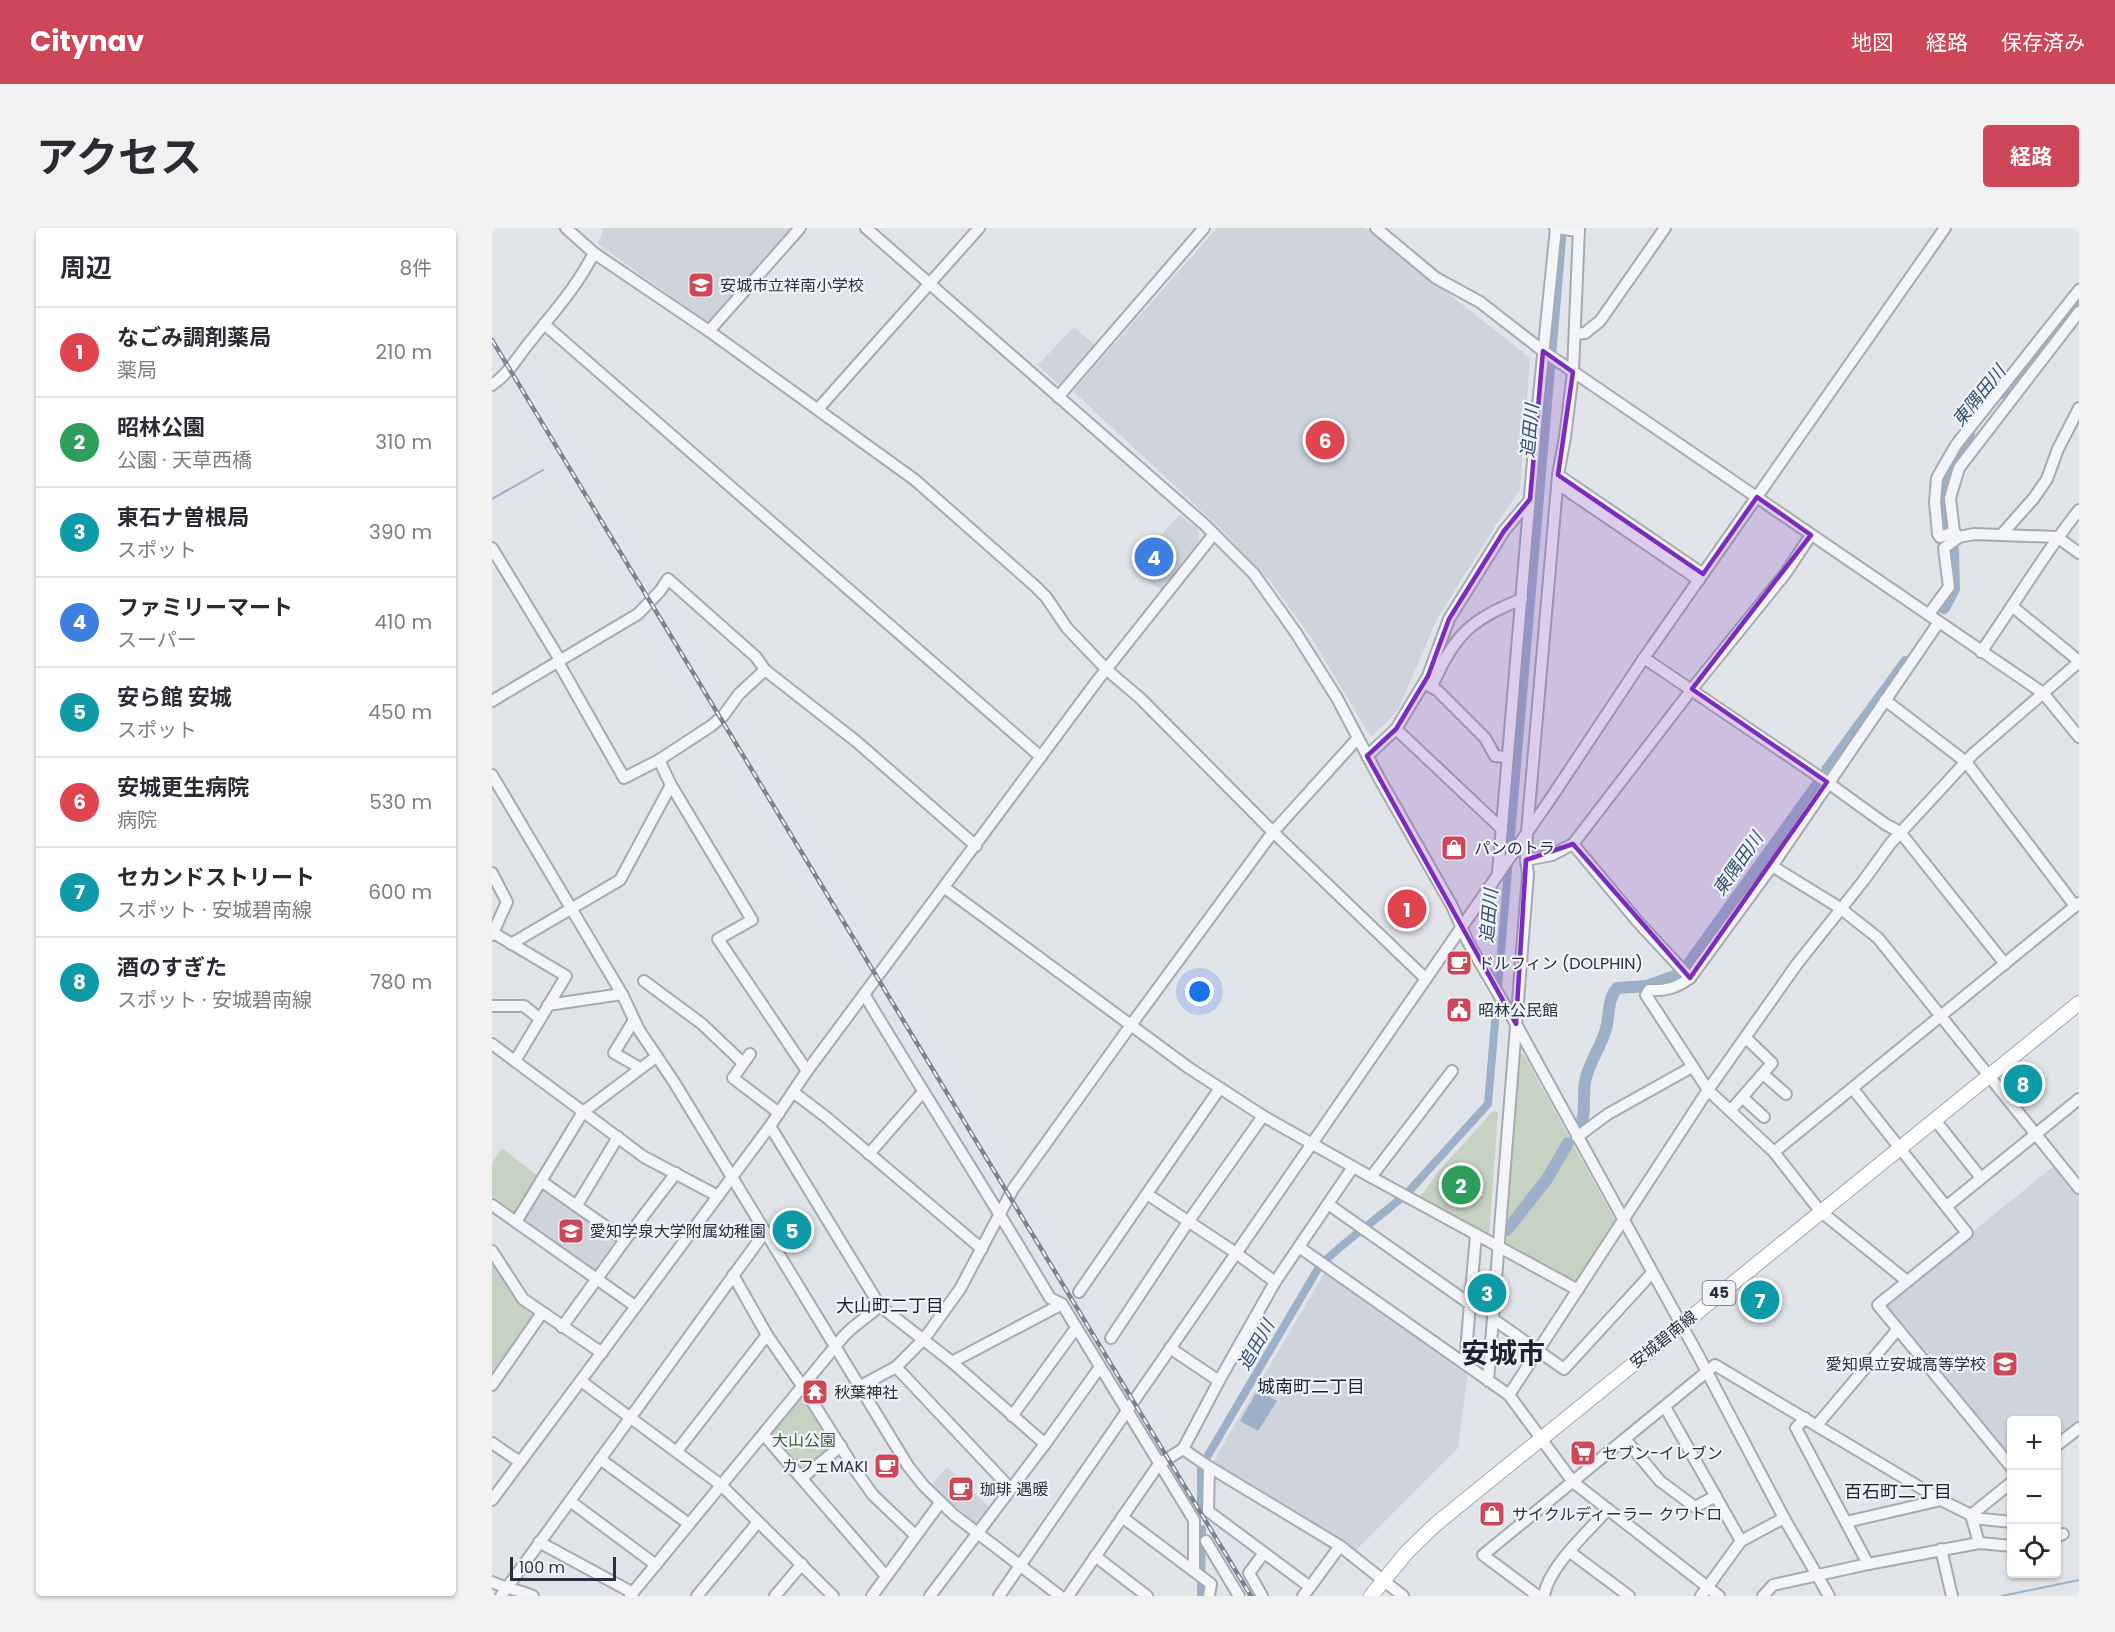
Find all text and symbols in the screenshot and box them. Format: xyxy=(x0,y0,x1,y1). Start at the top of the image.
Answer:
text: Citynav xyxy=(30,22,144,61)
text: 地図 xyxy=(1851,28,1893,57)
text: 経路 xyxy=(1926,28,1968,57)
text: 保存済み xyxy=(2001,28,2085,57)
button: 経路 xyxy=(1983,125,2079,187)
text: アクセス xyxy=(36,128,202,187)
text: 周辺 xyxy=(60,250,112,286)
text: 8件 xyxy=(399,254,432,282)
school or university icon: 安城市立祥南小学校 xyxy=(686,270,716,300)
place label: 安城市立祥南小学校 xyxy=(720,274,864,297)
text: なごみ調剤薬局 xyxy=(117,322,271,353)
text: 1 xyxy=(76,338,83,366)
text: 210 m xyxy=(376,338,432,366)
text: 薬局 xyxy=(117,356,157,384)
water label: 東隅田川 xyxy=(1946,358,2012,432)
water label: 追田川 xyxy=(1515,401,1544,459)
text: 昭林公園 xyxy=(117,412,205,443)
pin: 6 xyxy=(1306,418,1344,462)
text: 2 xyxy=(74,428,85,456)
text: 310 m xyxy=(375,428,432,456)
text: 公園 · 天草西橋 xyxy=(117,446,252,474)
text: 東石ナ曽根局 xyxy=(117,502,249,533)
text: 3 xyxy=(73,518,86,546)
text: 390 m xyxy=(369,518,432,546)
pin: 4 xyxy=(1134,534,1174,580)
text: スポット xyxy=(117,536,197,564)
text: ファミリーマート xyxy=(117,592,293,623)
text: 4 xyxy=(73,608,86,636)
text: 410 m xyxy=(375,608,432,636)
text: スーパー xyxy=(117,626,197,654)
text: 安ら館 安城 xyxy=(117,682,232,713)
text: 5 xyxy=(73,698,86,726)
text: 450 m xyxy=(368,698,432,726)
text: スポット xyxy=(117,716,197,744)
text: 安城更生病院 xyxy=(117,772,249,803)
text: 6 xyxy=(73,788,86,816)
text: 530 m xyxy=(369,788,432,816)
text: 病院 xyxy=(117,806,157,834)
water label: 東隅田川 xyxy=(1707,825,1770,900)
shop icon: パンのトラ xyxy=(1439,833,1469,863)
place label: パンのトラ xyxy=(1474,837,1555,860)
text: セカンドストリート xyxy=(117,862,315,893)
text: 7 xyxy=(74,878,85,906)
text: 600 m xyxy=(368,878,432,906)
pin: 1 xyxy=(1388,886,1426,932)
water label: 追田川 xyxy=(1474,886,1503,944)
text: スポット · 安城碧南線 xyxy=(117,896,312,924)
cafe icon: ドルフィン (DOLPHIN) xyxy=(1444,948,1474,978)
text: 酒のすぎた xyxy=(117,952,227,983)
place label: ドルフィン (DOLPHIN) xyxy=(1478,952,1643,975)
text: 8 xyxy=(73,968,86,996)
text: 780 m xyxy=(370,968,432,996)
your location xyxy=(1185,977,1214,1006)
text: スポット · 安城碧南線 xyxy=(117,986,312,1014)
public building icon: 昭林公民館 xyxy=(1444,995,1474,1025)
place label: 昭林公民館 xyxy=(1478,999,1558,1022)
pin: 8 xyxy=(2004,1062,2042,1106)
pin: 2 xyxy=(1442,1162,1480,1208)
pin: 5 xyxy=(772,1208,812,1252)
school or university icon: 愛知学泉大学附属幼稚園 xyxy=(556,1216,586,1246)
place label: 愛知学泉大学附属幼稚園 xyxy=(590,1220,766,1243)
pin: 3 xyxy=(1468,1270,1506,1316)
pin: 7 xyxy=(1740,1278,1780,1322)
road number: 45 xyxy=(1702,1281,1736,1305)
district label: 大山町二丁目 xyxy=(836,1293,944,1318)
street label: 安城碧南線 xyxy=(1625,1305,1702,1374)
water label: 追田川 xyxy=(1231,1313,1281,1374)
district label: 安城市 xyxy=(1461,1334,1545,1373)
school or university icon: 愛知県立安城高等学校 xyxy=(1990,1349,2020,1379)
place label: 愛知県立安城高等学校 xyxy=(1826,1353,1986,1376)
district label: 城南町二丁目 xyxy=(1257,1374,1365,1399)
temple icon: 秋葉神社 xyxy=(800,1377,830,1407)
place label: 秋葉神社 xyxy=(834,1381,898,1404)
map controls xyxy=(2007,1416,2061,1578)
button: + xyxy=(2007,1416,2061,1470)
park label: 大山公園 xyxy=(772,1429,836,1452)
supermarket icon: セブン-イレブン xyxy=(1568,1438,1598,1468)
place label: セブン-イレブン xyxy=(1602,1442,1723,1465)
cafe icon: カフェMAKI xyxy=(872,1451,902,1481)
place label: カフェMAKI xyxy=(782,1455,868,1478)
button: − xyxy=(2007,1470,2061,1524)
cafe icon: 珈琲 遇暖 xyxy=(946,1474,976,1504)
place label: 珈琲 遇暖 xyxy=(980,1478,1048,1501)
district label: 百石町二丁目 xyxy=(1844,1479,1952,1504)
shop icon: サイクルディーラー クワトロ xyxy=(1477,1499,1507,1529)
place label: サイクルディーラー クワトロ xyxy=(1512,1503,1722,1526)
button: locate xyxy=(2007,1524,2061,1578)
scale bar xyxy=(510,1554,616,1582)
text: 100 m xyxy=(519,1556,565,1579)

